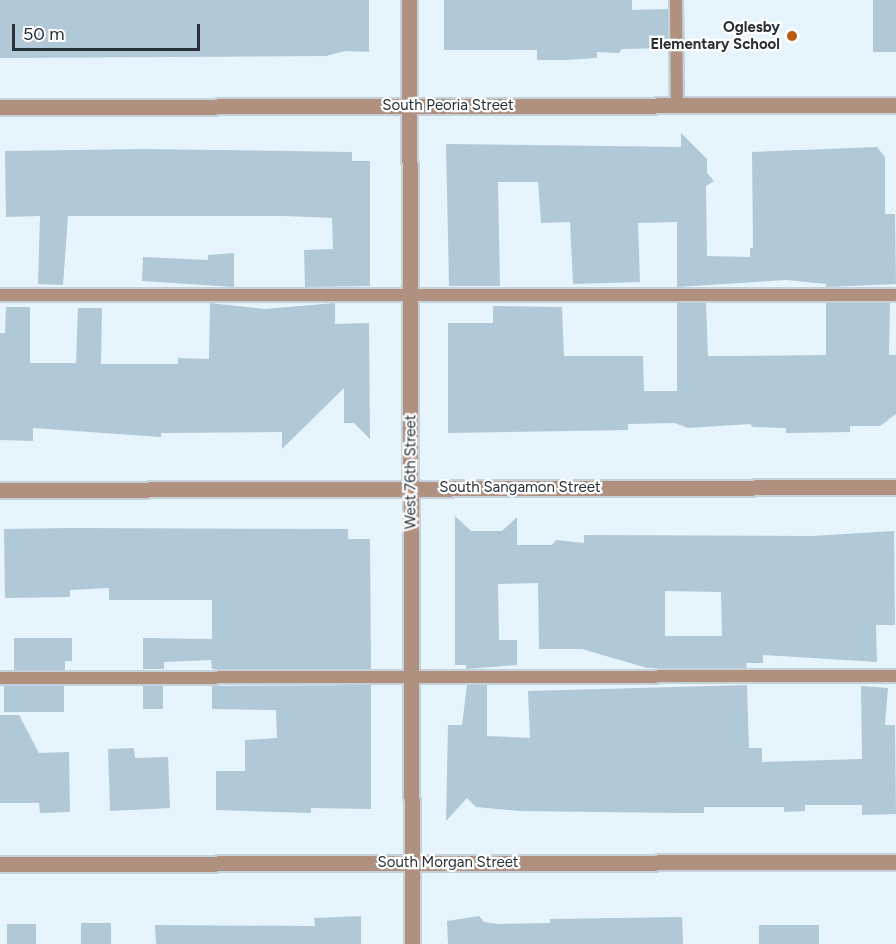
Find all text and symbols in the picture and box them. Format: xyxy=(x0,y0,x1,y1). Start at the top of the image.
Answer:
scale bar xyxy=(15,12,202,50)
place label: Oglesby Elementary School xyxy=(651,18,780,53)
text: 50 m xyxy=(23,23,65,45)
marker: Oglesby Elementary School xyxy=(785,29,799,43)
street label: South Peoria Street xyxy=(382,97,514,115)
street label: West 76th Street xyxy=(402,415,420,529)
street label: South Sangamon Street xyxy=(439,479,601,497)
street label: South Morgan Street xyxy=(377,854,519,872)

